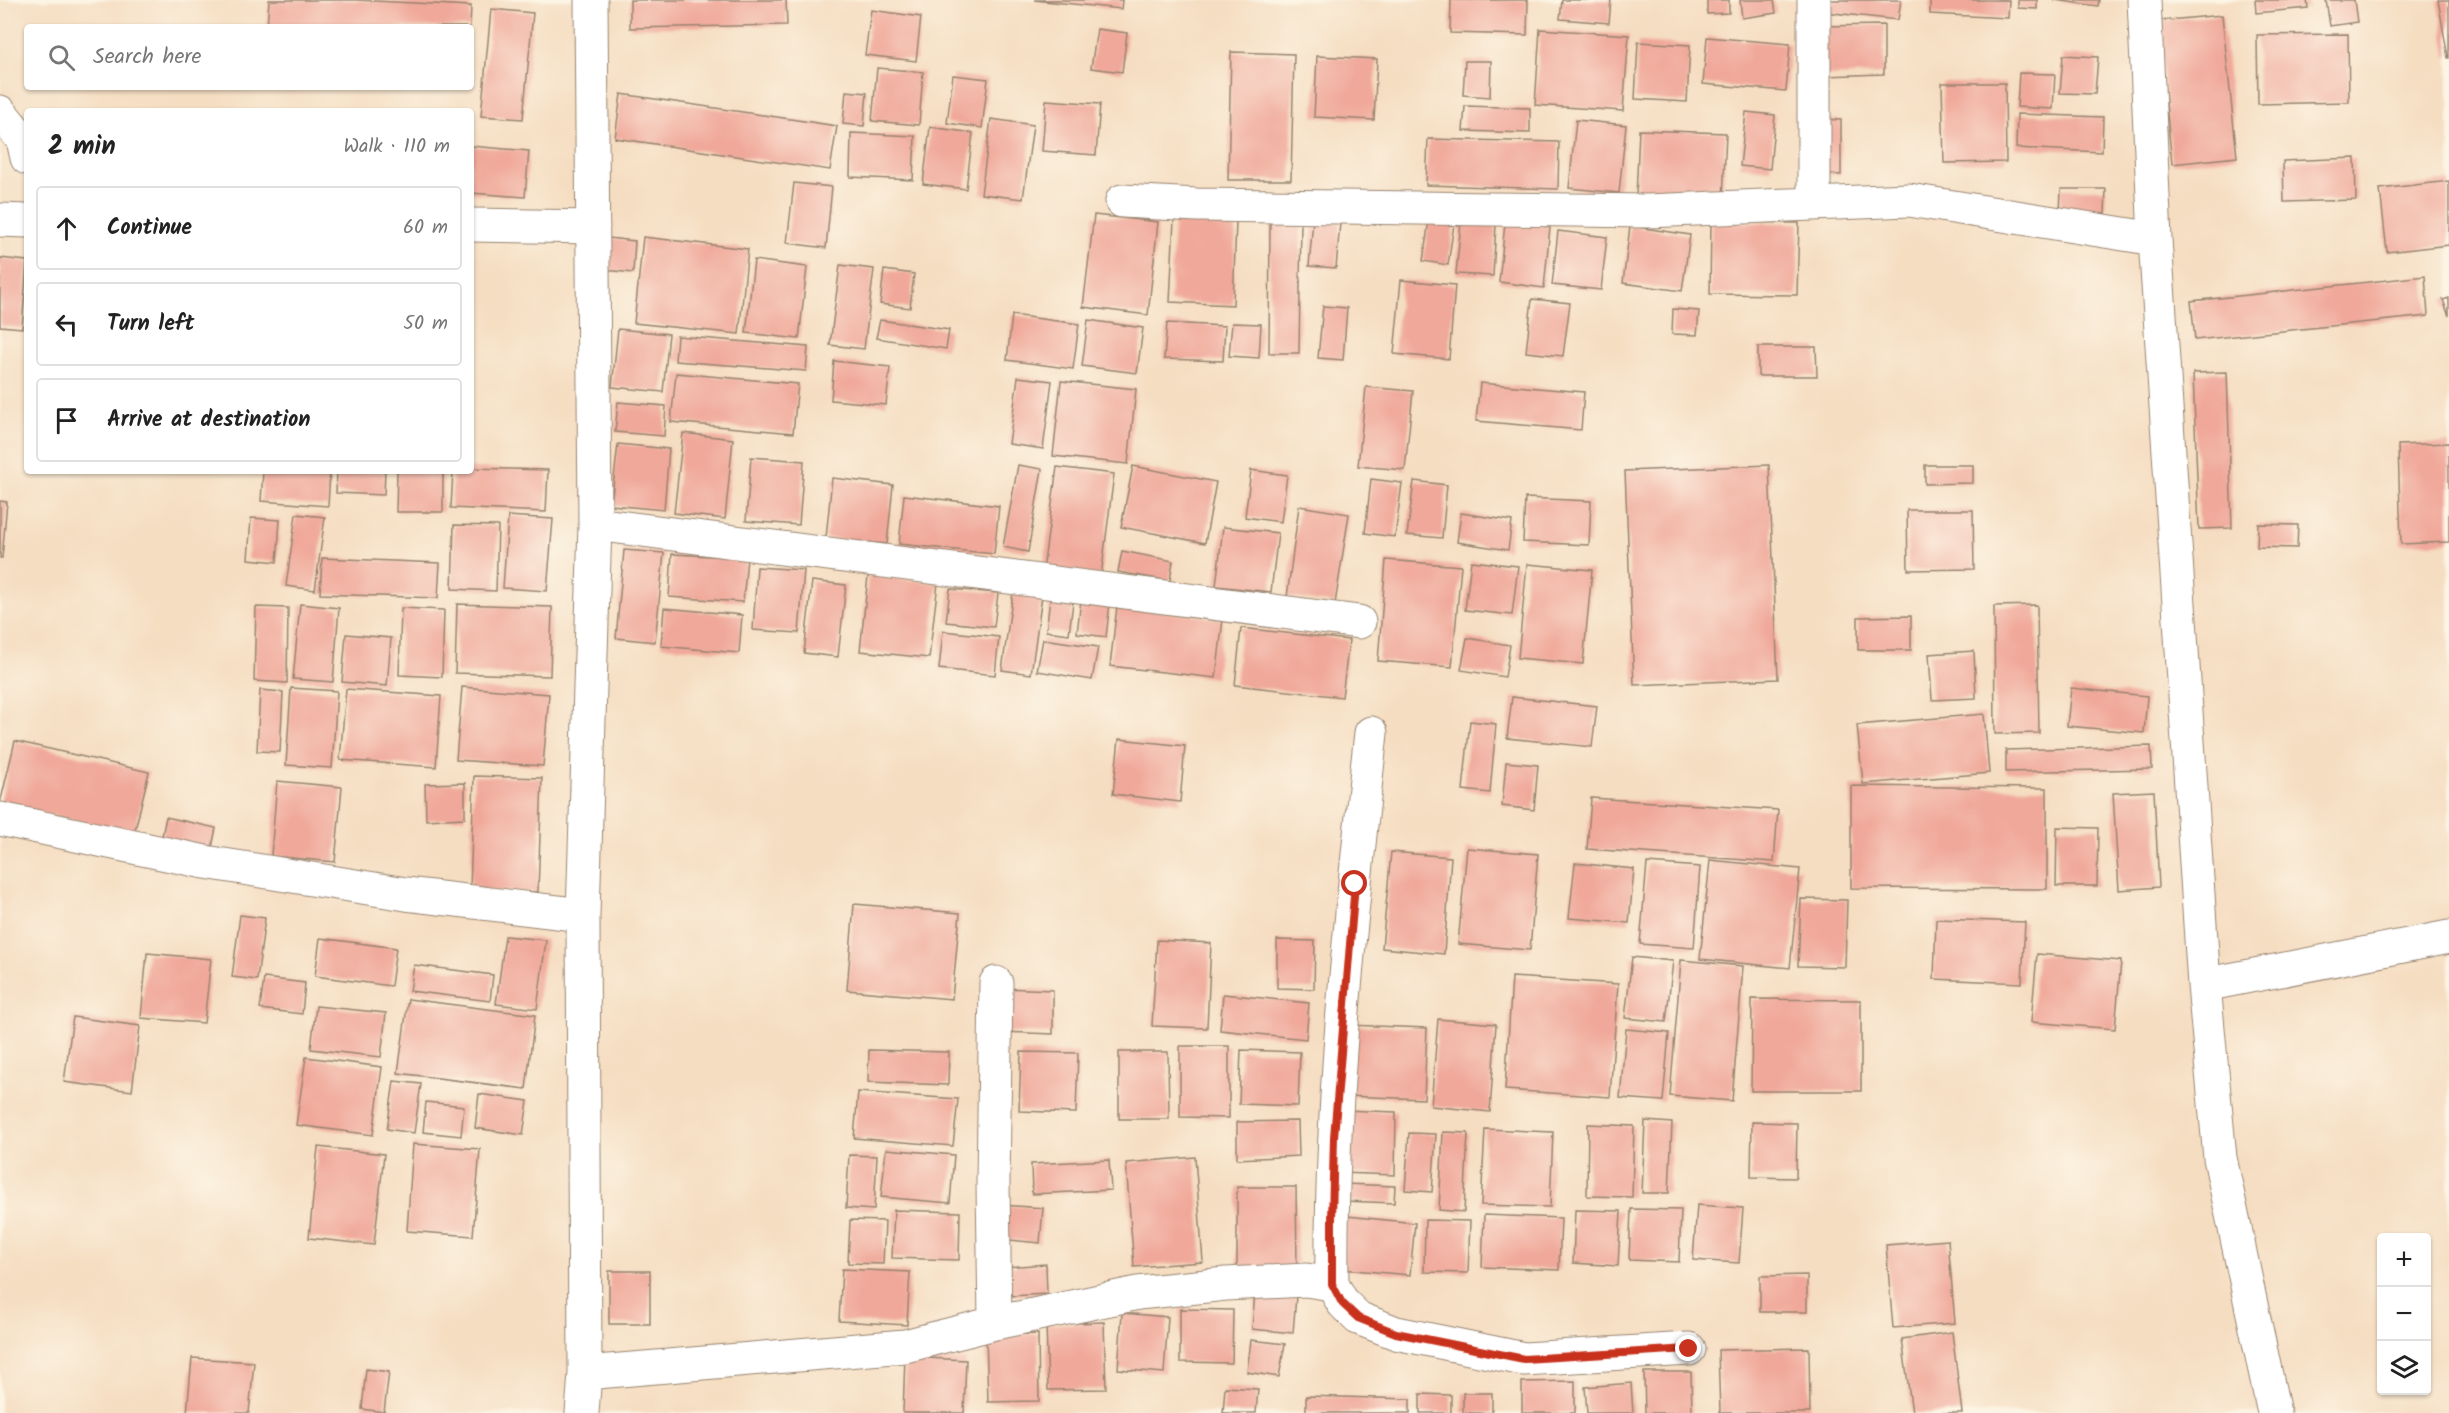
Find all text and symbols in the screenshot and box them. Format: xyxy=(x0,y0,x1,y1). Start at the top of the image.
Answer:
search box xyxy=(24,24,474,90)
text: Search here xyxy=(93,40,201,75)
icon: search xyxy=(45,41,78,74)
text: 2 min xyxy=(48,126,116,168)
text: Walk · 110 m xyxy=(343,131,450,163)
text: Continue xyxy=(107,211,192,246)
icon: ahead xyxy=(50,212,83,245)
text: 60 m xyxy=(403,212,448,244)
text: Turn left xyxy=(107,307,194,342)
icon: left xyxy=(50,308,83,341)
text: 50 m xyxy=(403,308,448,340)
text: Arrive at destination xyxy=(107,403,310,438)
icon: arrive xyxy=(50,404,83,437)
route start xyxy=(1341,870,1367,896)
map controls xyxy=(2377,1233,2431,1395)
button: + xyxy=(2377,1233,2431,1287)
button: − xyxy=(2377,1287,2431,1341)
route end xyxy=(1675,1335,1701,1361)
button: layers xyxy=(2377,1341,2431,1395)

